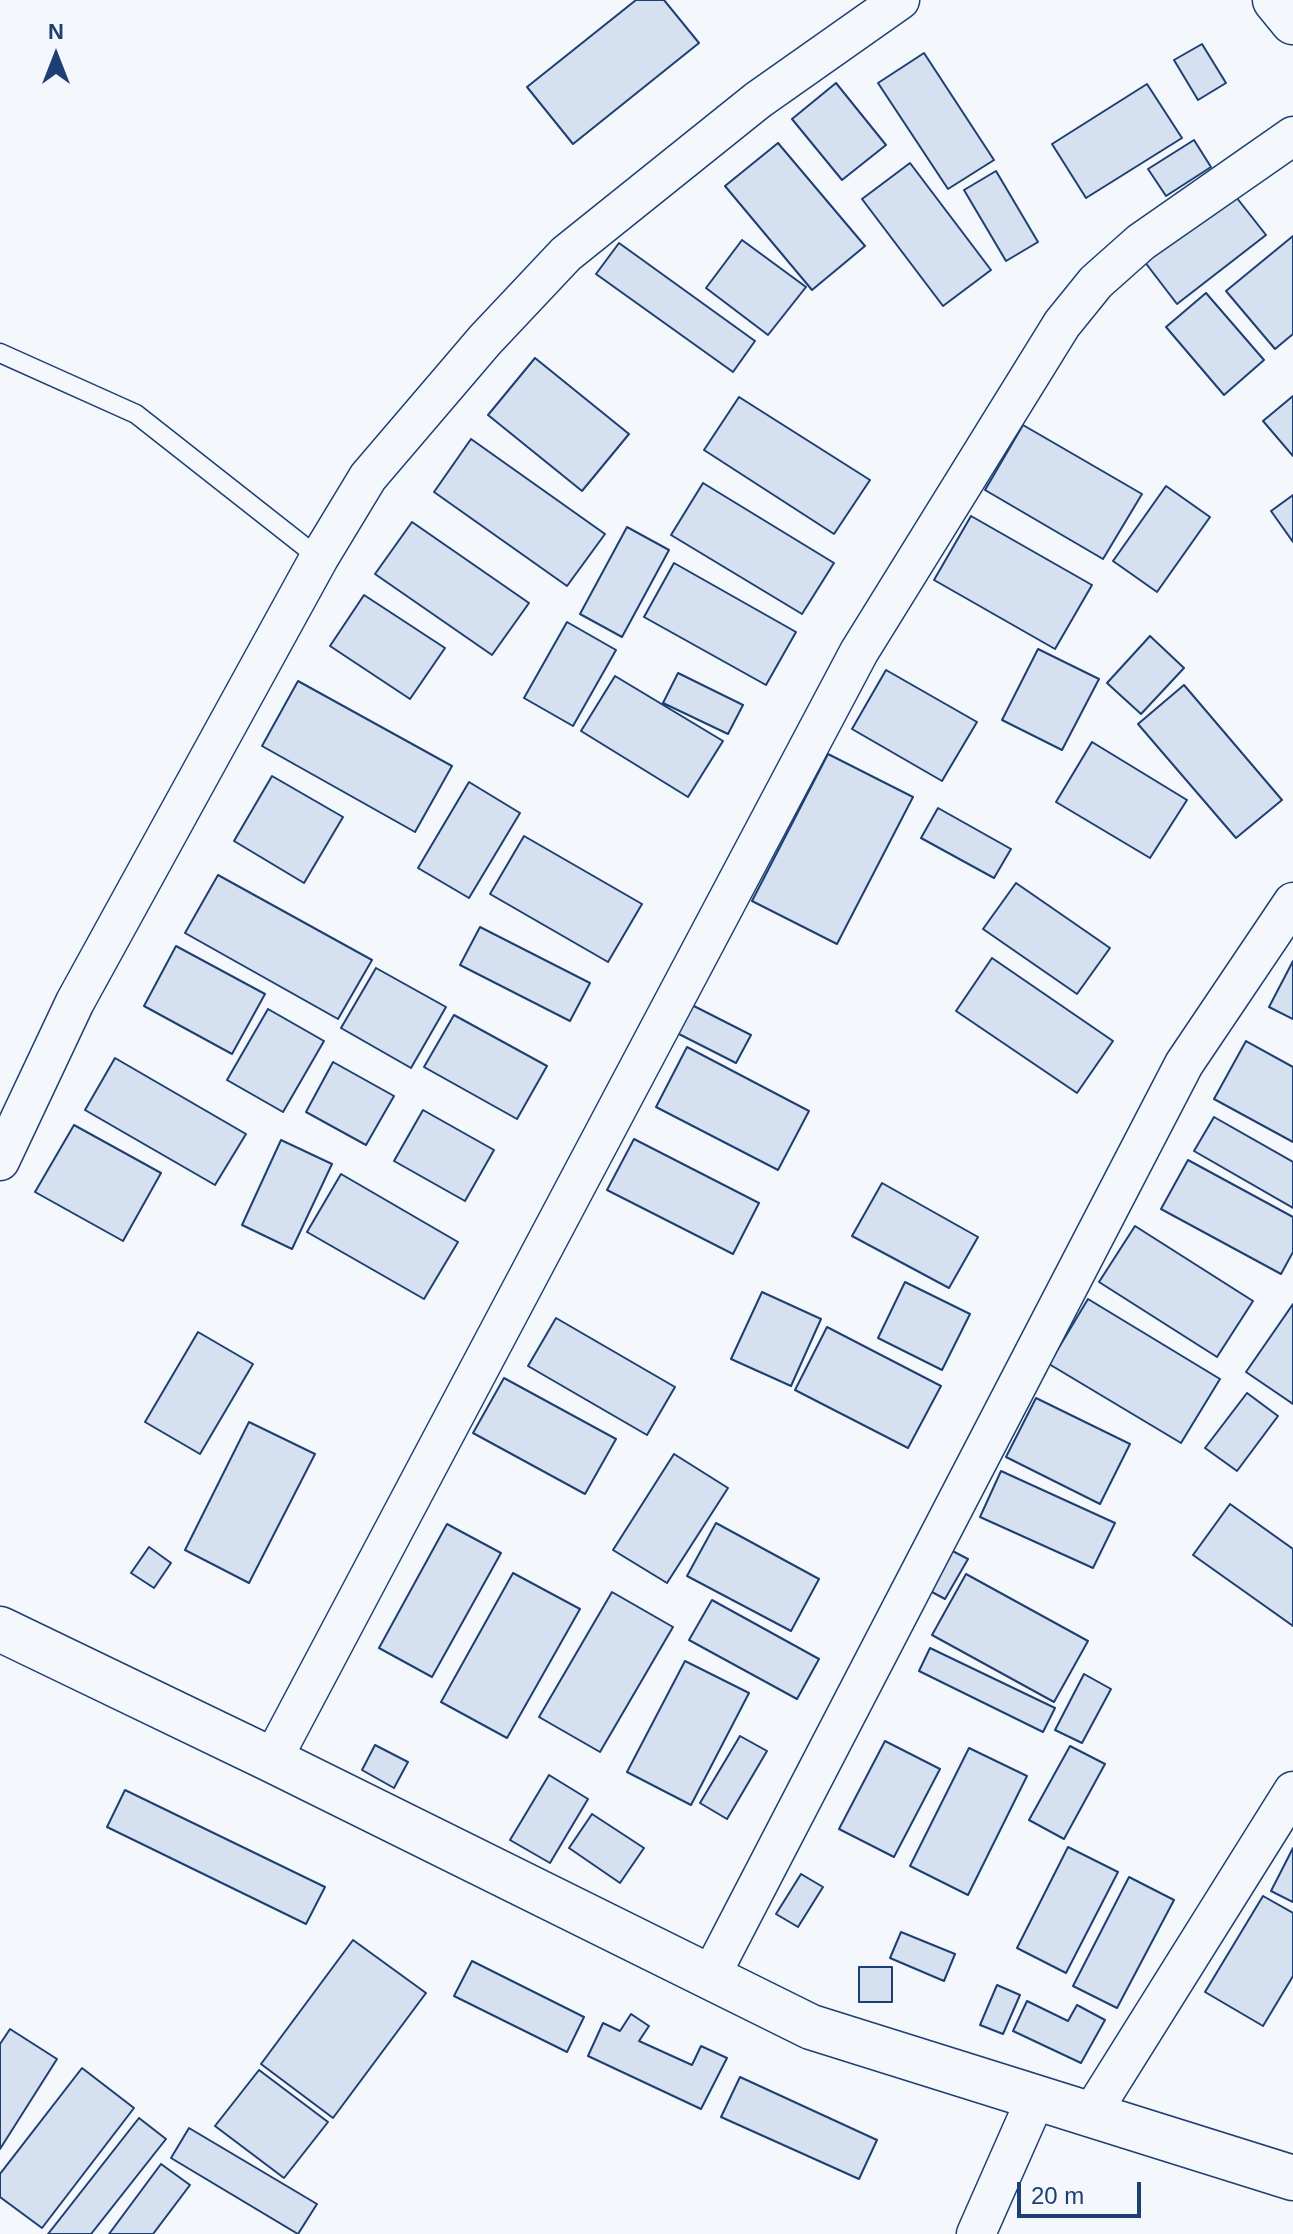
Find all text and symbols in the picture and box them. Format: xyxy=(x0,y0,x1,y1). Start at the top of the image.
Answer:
north arrow xyxy=(16,16,96,96)
text: N xyxy=(48,19,64,44)
scale bar xyxy=(1021,2166,1145,2216)
text: 20 m xyxy=(1031,2182,1084,2209)

